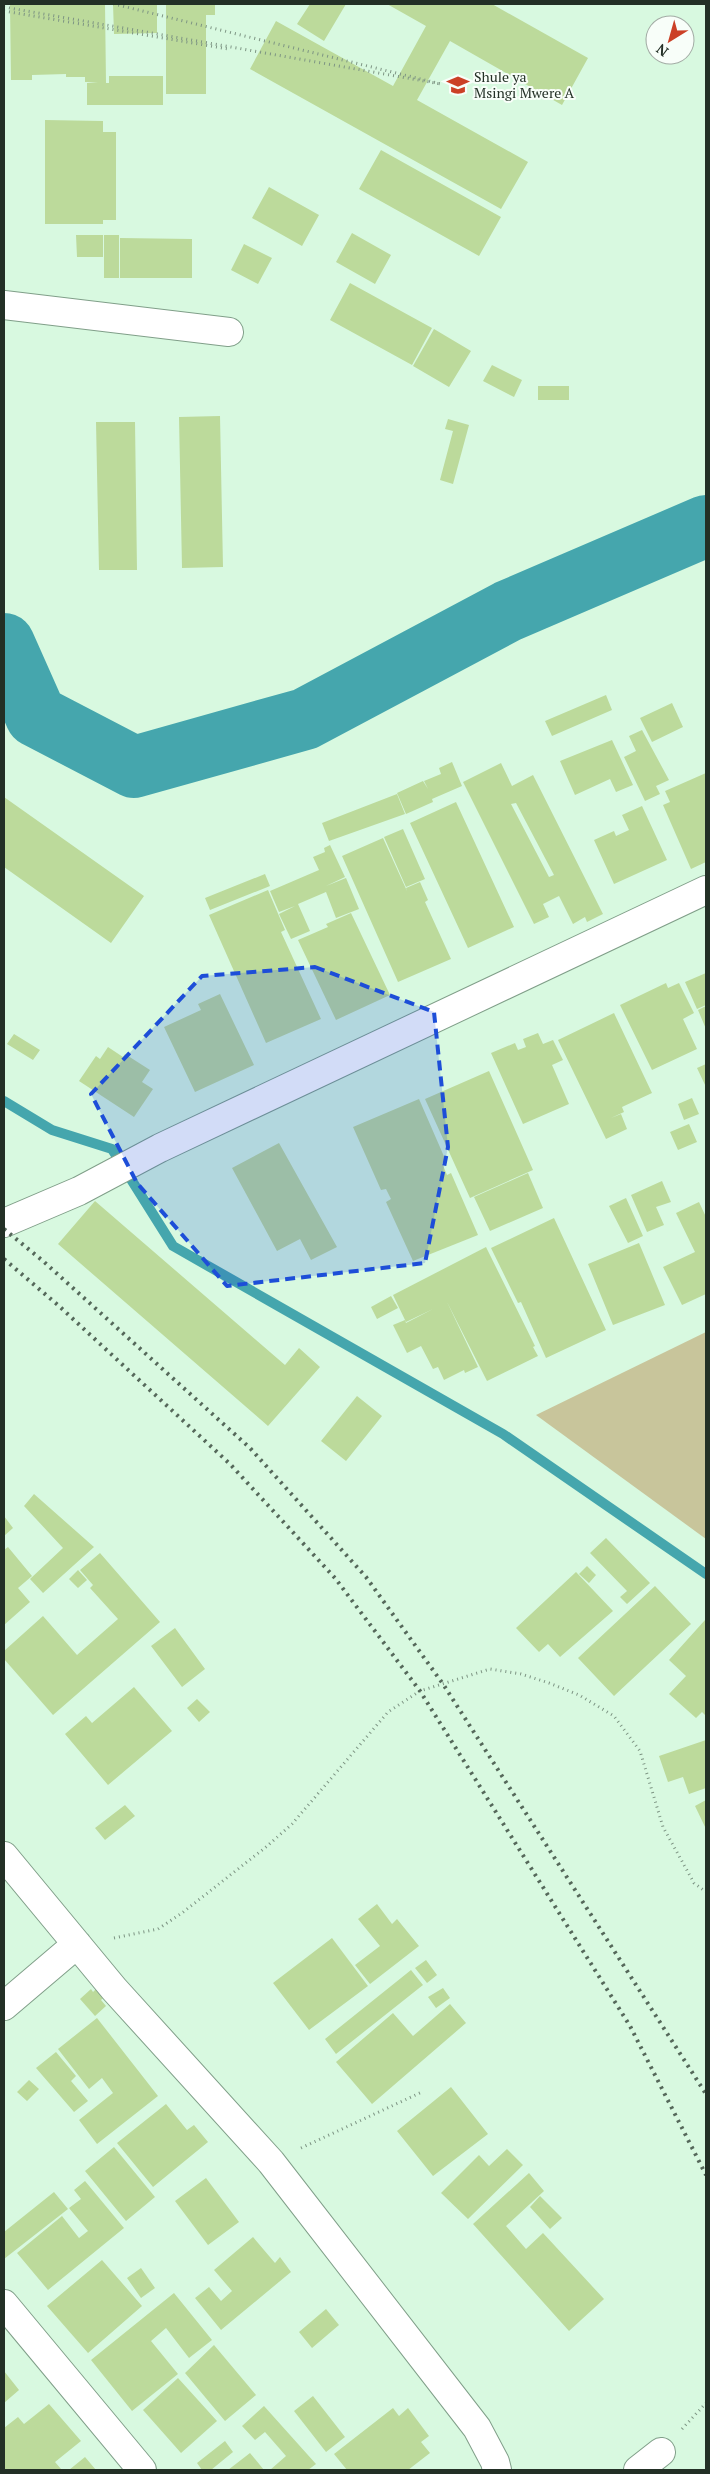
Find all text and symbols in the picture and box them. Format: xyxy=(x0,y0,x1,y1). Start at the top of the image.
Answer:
north arrow xyxy=(645,15,695,65)
text: N xyxy=(652,40,672,62)
place label: Shule ya Msingi Mwere A xyxy=(474,67,574,102)
school or university icon: Shule ya Msingi Mwere A xyxy=(445,72,471,98)

